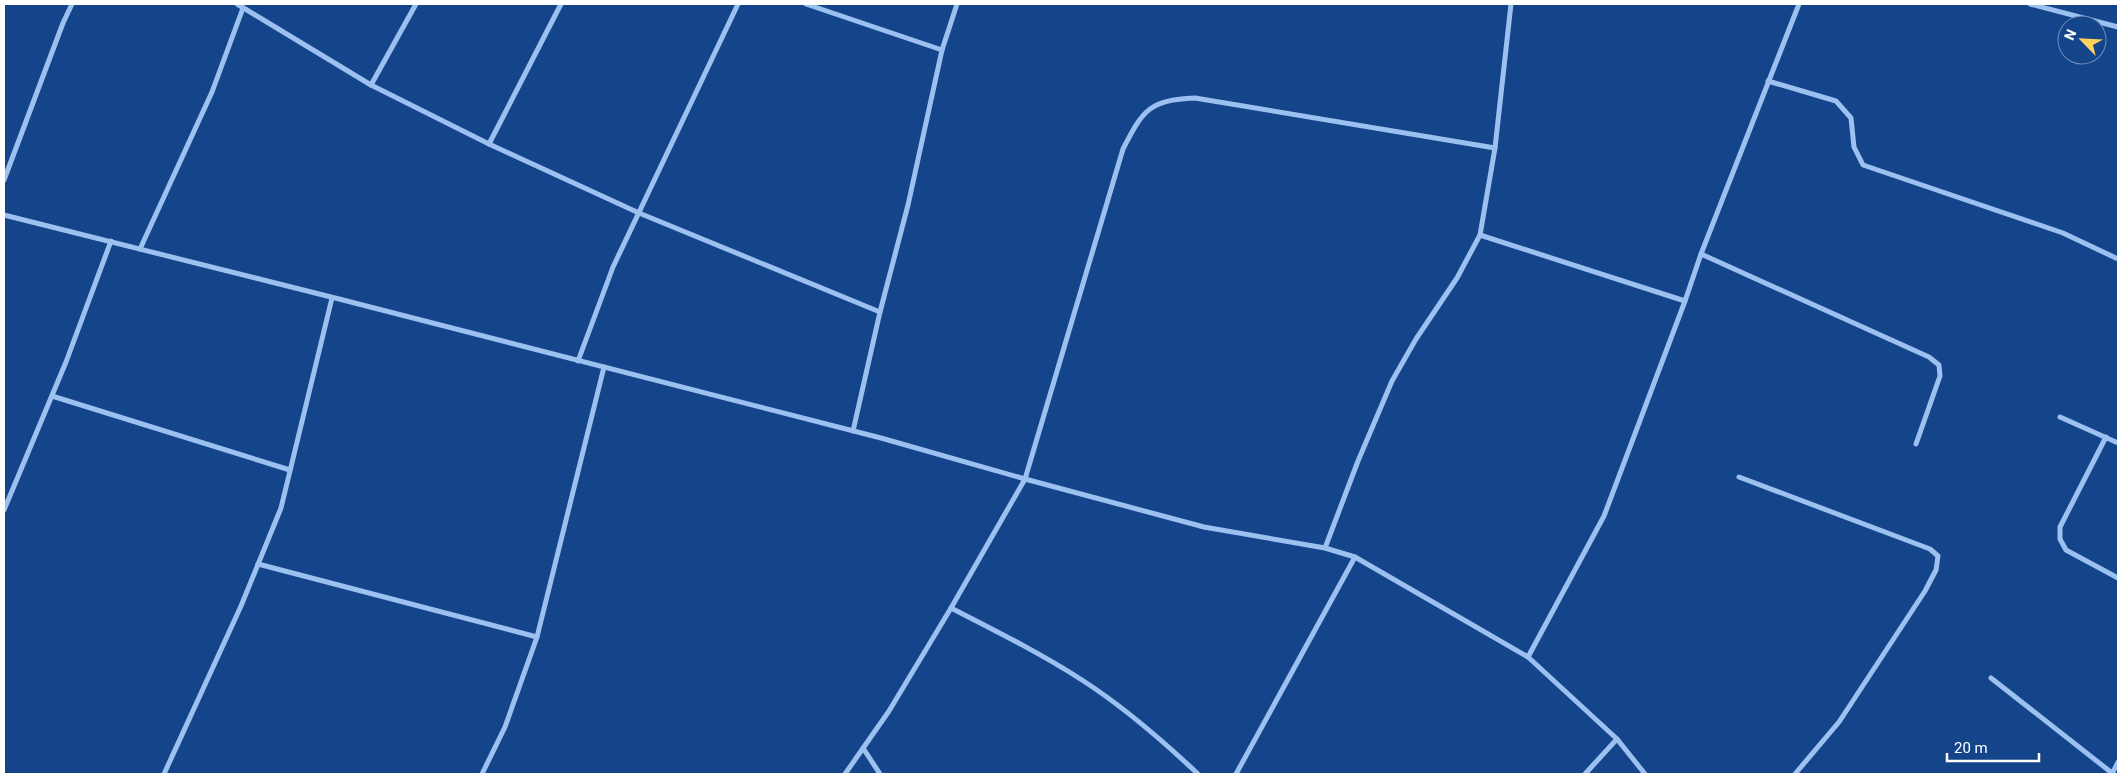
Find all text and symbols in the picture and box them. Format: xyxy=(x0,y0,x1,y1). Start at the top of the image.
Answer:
north arrow xyxy=(2057,15,2107,65)
text: N xyxy=(2061,27,2079,42)
scale bar xyxy=(1947,730,2040,762)
text: 20 m xyxy=(1954,739,1988,757)

